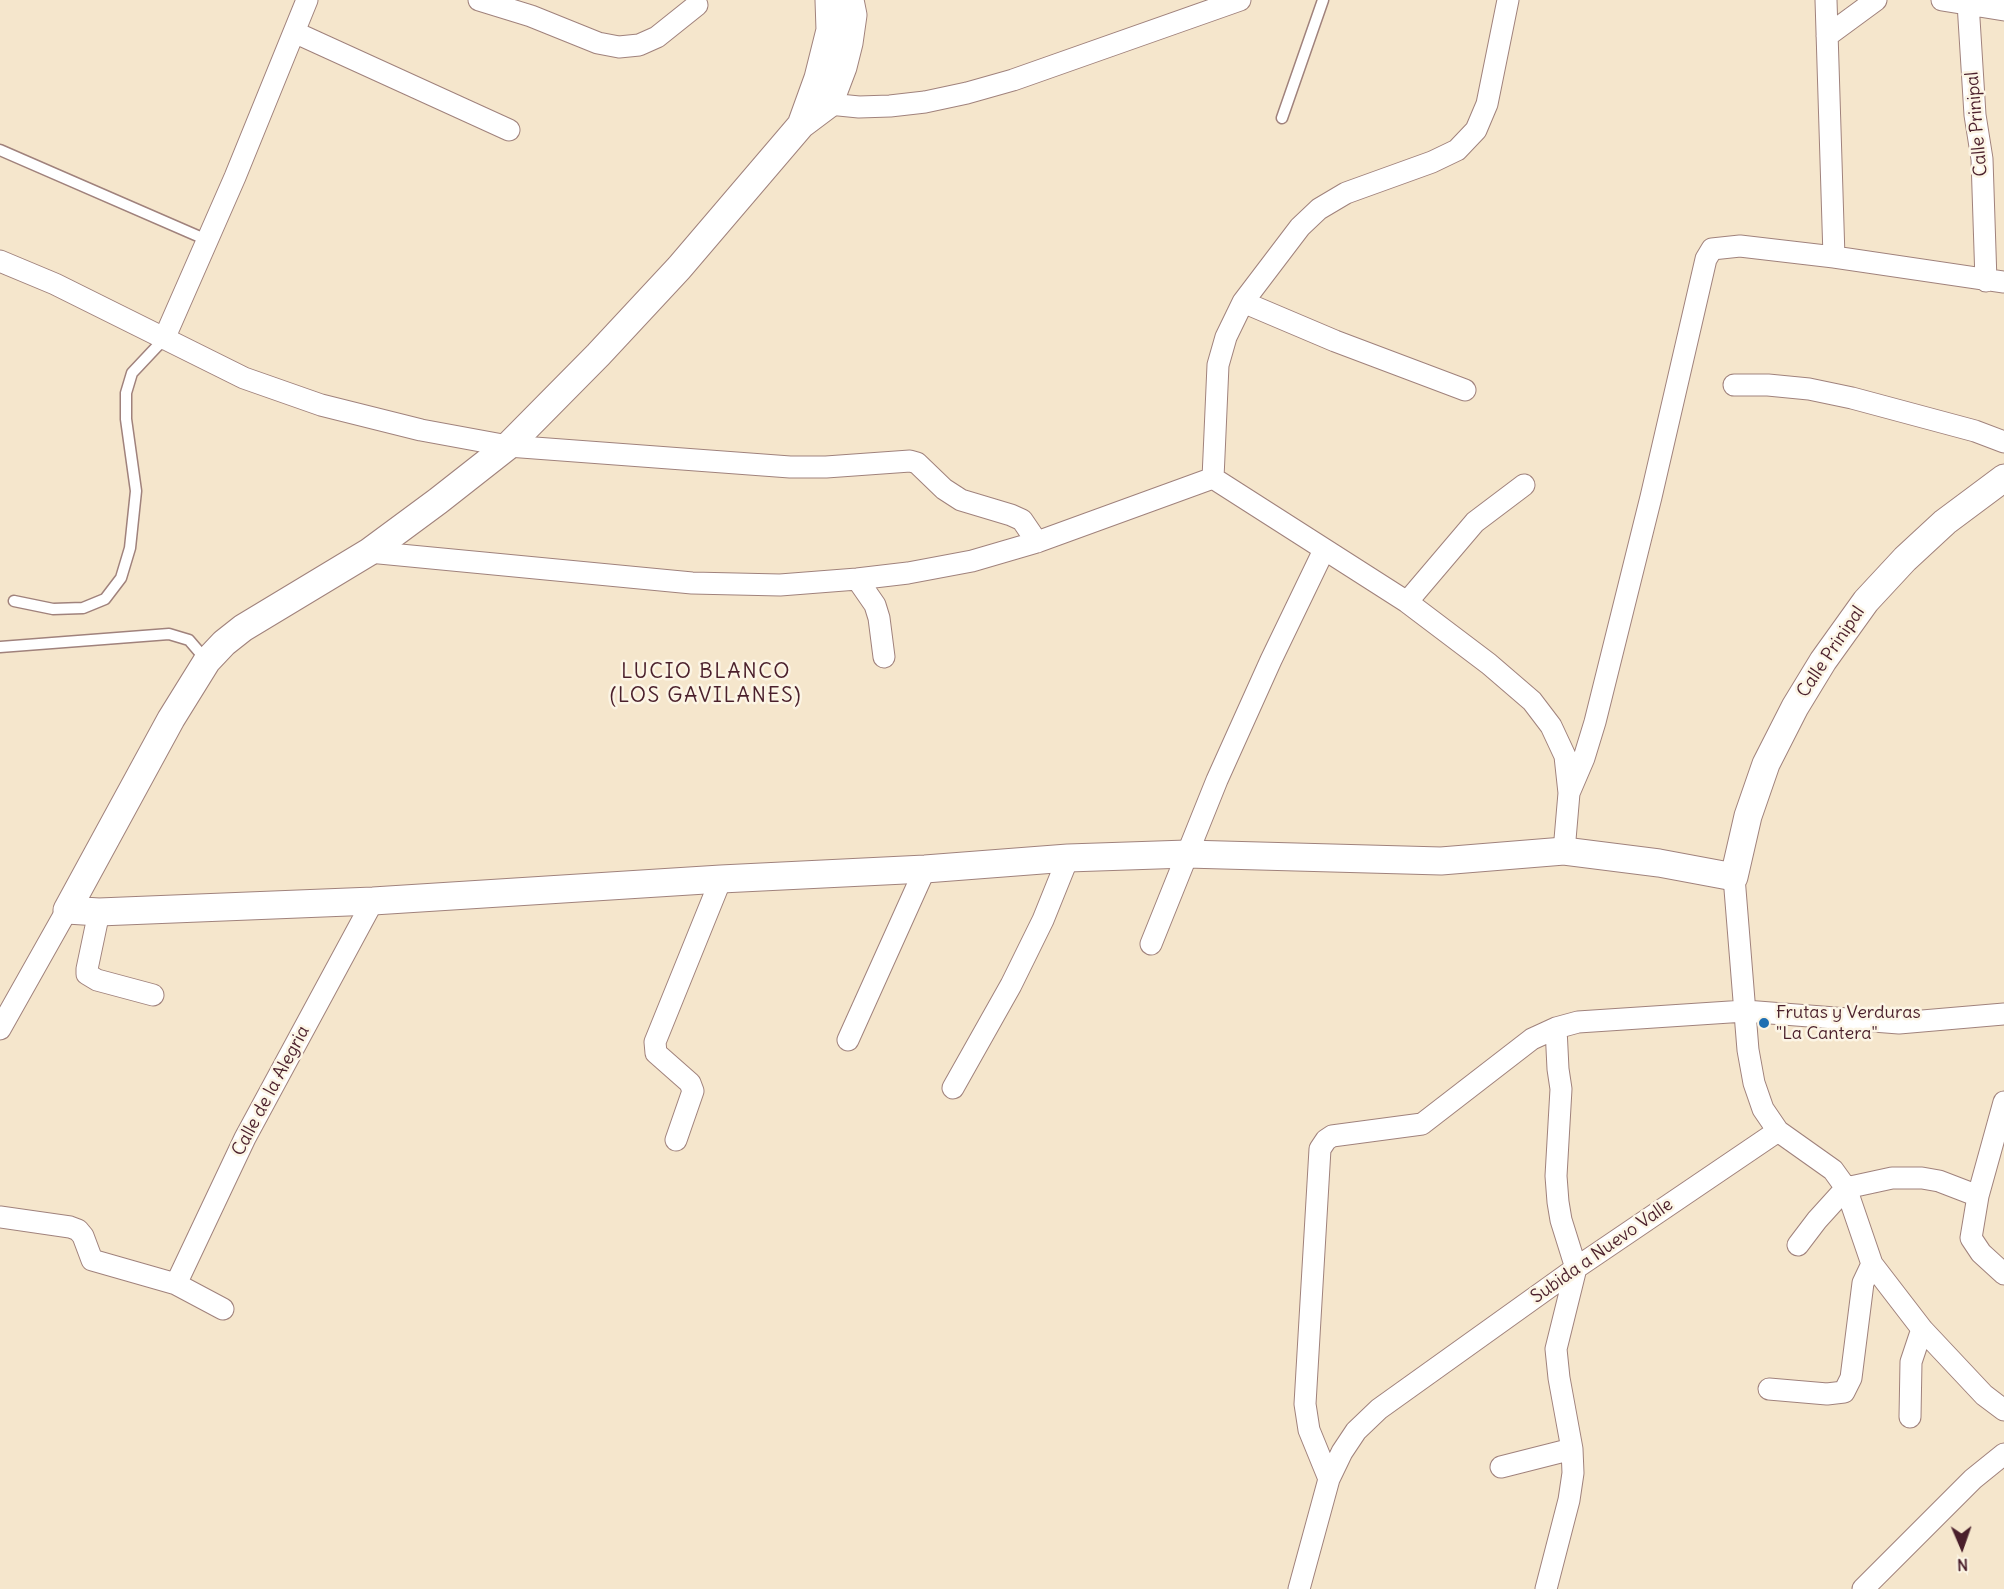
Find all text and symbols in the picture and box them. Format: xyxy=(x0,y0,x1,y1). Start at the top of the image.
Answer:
street label: Calle Prinipal xyxy=(1962,71,1992,177)
street label: Calle Prinipal xyxy=(1793,602,1869,702)
district label: LUCIO BLANCO (LOS GAVILANES) xyxy=(610,659,802,709)
place label: Frutas y Verduras "La Cantera" xyxy=(1776,1002,1921,1044)
marker: Frutas y Verduras "La Cantera" xyxy=(1757,1016,1771,1030)
street label: Calle de la Alegria xyxy=(228,1022,314,1160)
street label: Subida a Nuevo Valle xyxy=(1527,1194,1677,1308)
north arrow xyxy=(1932,1517,1992,1577)
text: N xyxy=(1957,1555,1969,1575)

